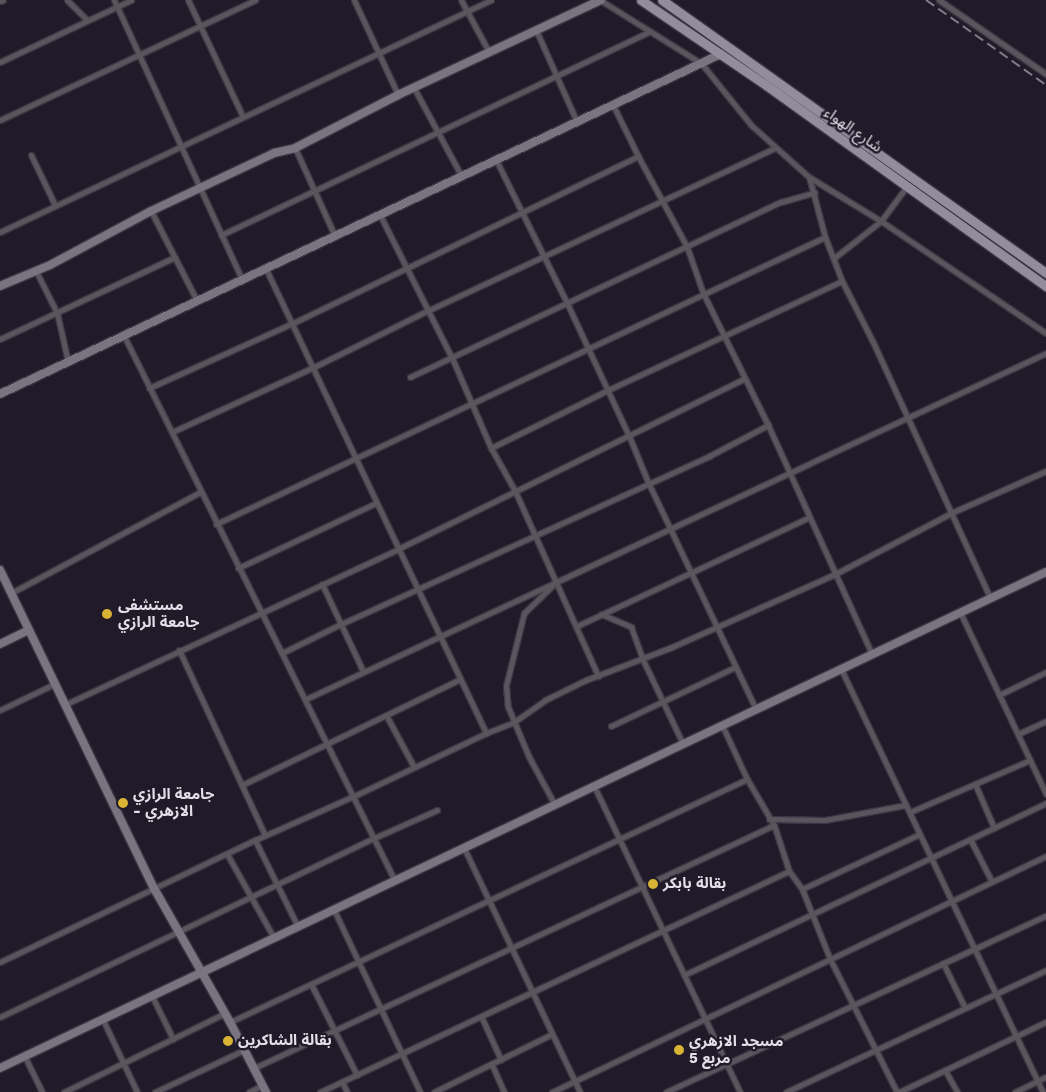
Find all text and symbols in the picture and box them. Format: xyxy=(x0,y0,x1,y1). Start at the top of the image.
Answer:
street label: شارع الهواء xyxy=(821,104,885,156)
place label: مستشفى جامعة الرازي xyxy=(118,596,199,631)
marker: مستشفى جامعة الرازي xyxy=(100,607,114,621)
place label: جامعة الرازي - الازهري xyxy=(133,785,214,820)
marker: جامعة الرازي - الازهري xyxy=(117,797,129,809)
place label: بقالة بابكر xyxy=(663,875,726,893)
marker: بقالة بابكر xyxy=(647,878,659,890)
place label: بقالة الشاكرين xyxy=(238,1032,332,1050)
place label: مسجد الازهري مربع 5 xyxy=(689,1032,783,1067)
marker: بقالة الشاكرين xyxy=(222,1035,234,1047)
marker: مسجد الازهري مربع 5 xyxy=(673,1044,685,1056)

